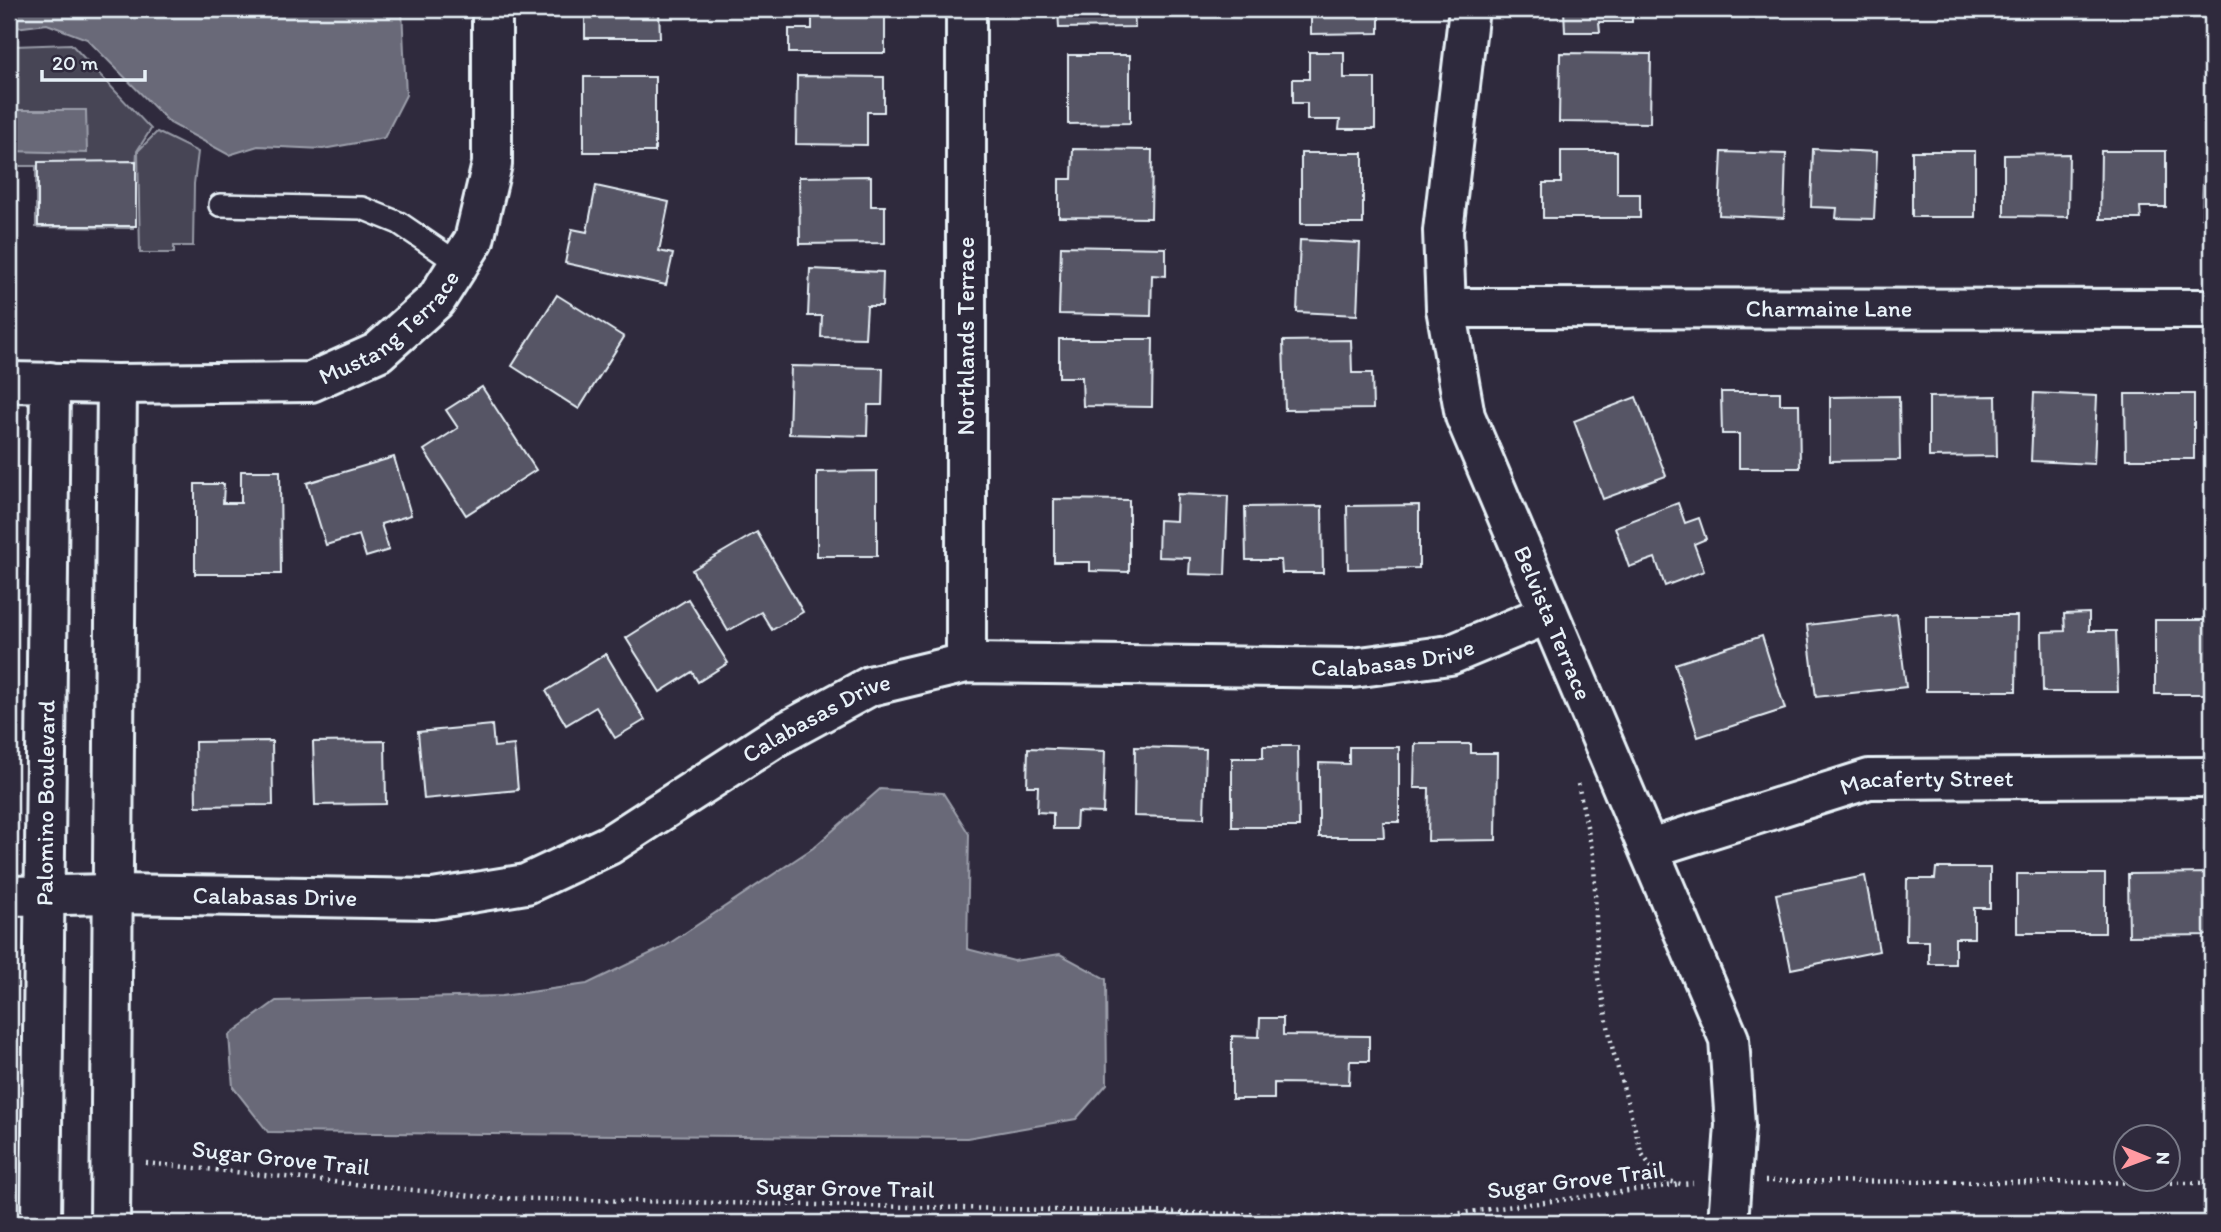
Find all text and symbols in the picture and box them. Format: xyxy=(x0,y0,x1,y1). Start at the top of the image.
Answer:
scale bar xyxy=(42,38,145,82)
text: 20 m xyxy=(52,50,99,75)
street label: Northlands Terrace xyxy=(951,236,980,436)
street label: Mustang Terrace xyxy=(314,264,465,391)
street label: Charmaine Lane xyxy=(1746,293,1912,323)
street label: Belvista Terrace xyxy=(1508,541,1599,704)
street label: Calabasas Drive xyxy=(1311,632,1478,682)
street label: Calabasas Drive xyxy=(737,667,893,769)
street label: Palomino Boulevard xyxy=(29,700,61,906)
street label: Macaferty Street xyxy=(1836,763,2014,801)
street label: Calabasas Drive xyxy=(192,880,358,912)
north arrow xyxy=(2112,1124,2182,1194)
street label: Sugar Grove Trail xyxy=(191,1134,372,1181)
text: N xyxy=(2152,1152,2175,1165)
street label: Sugar Grove Trail xyxy=(1485,1154,1667,1205)
street label: Sugar Grove Trail xyxy=(755,1171,935,1204)

